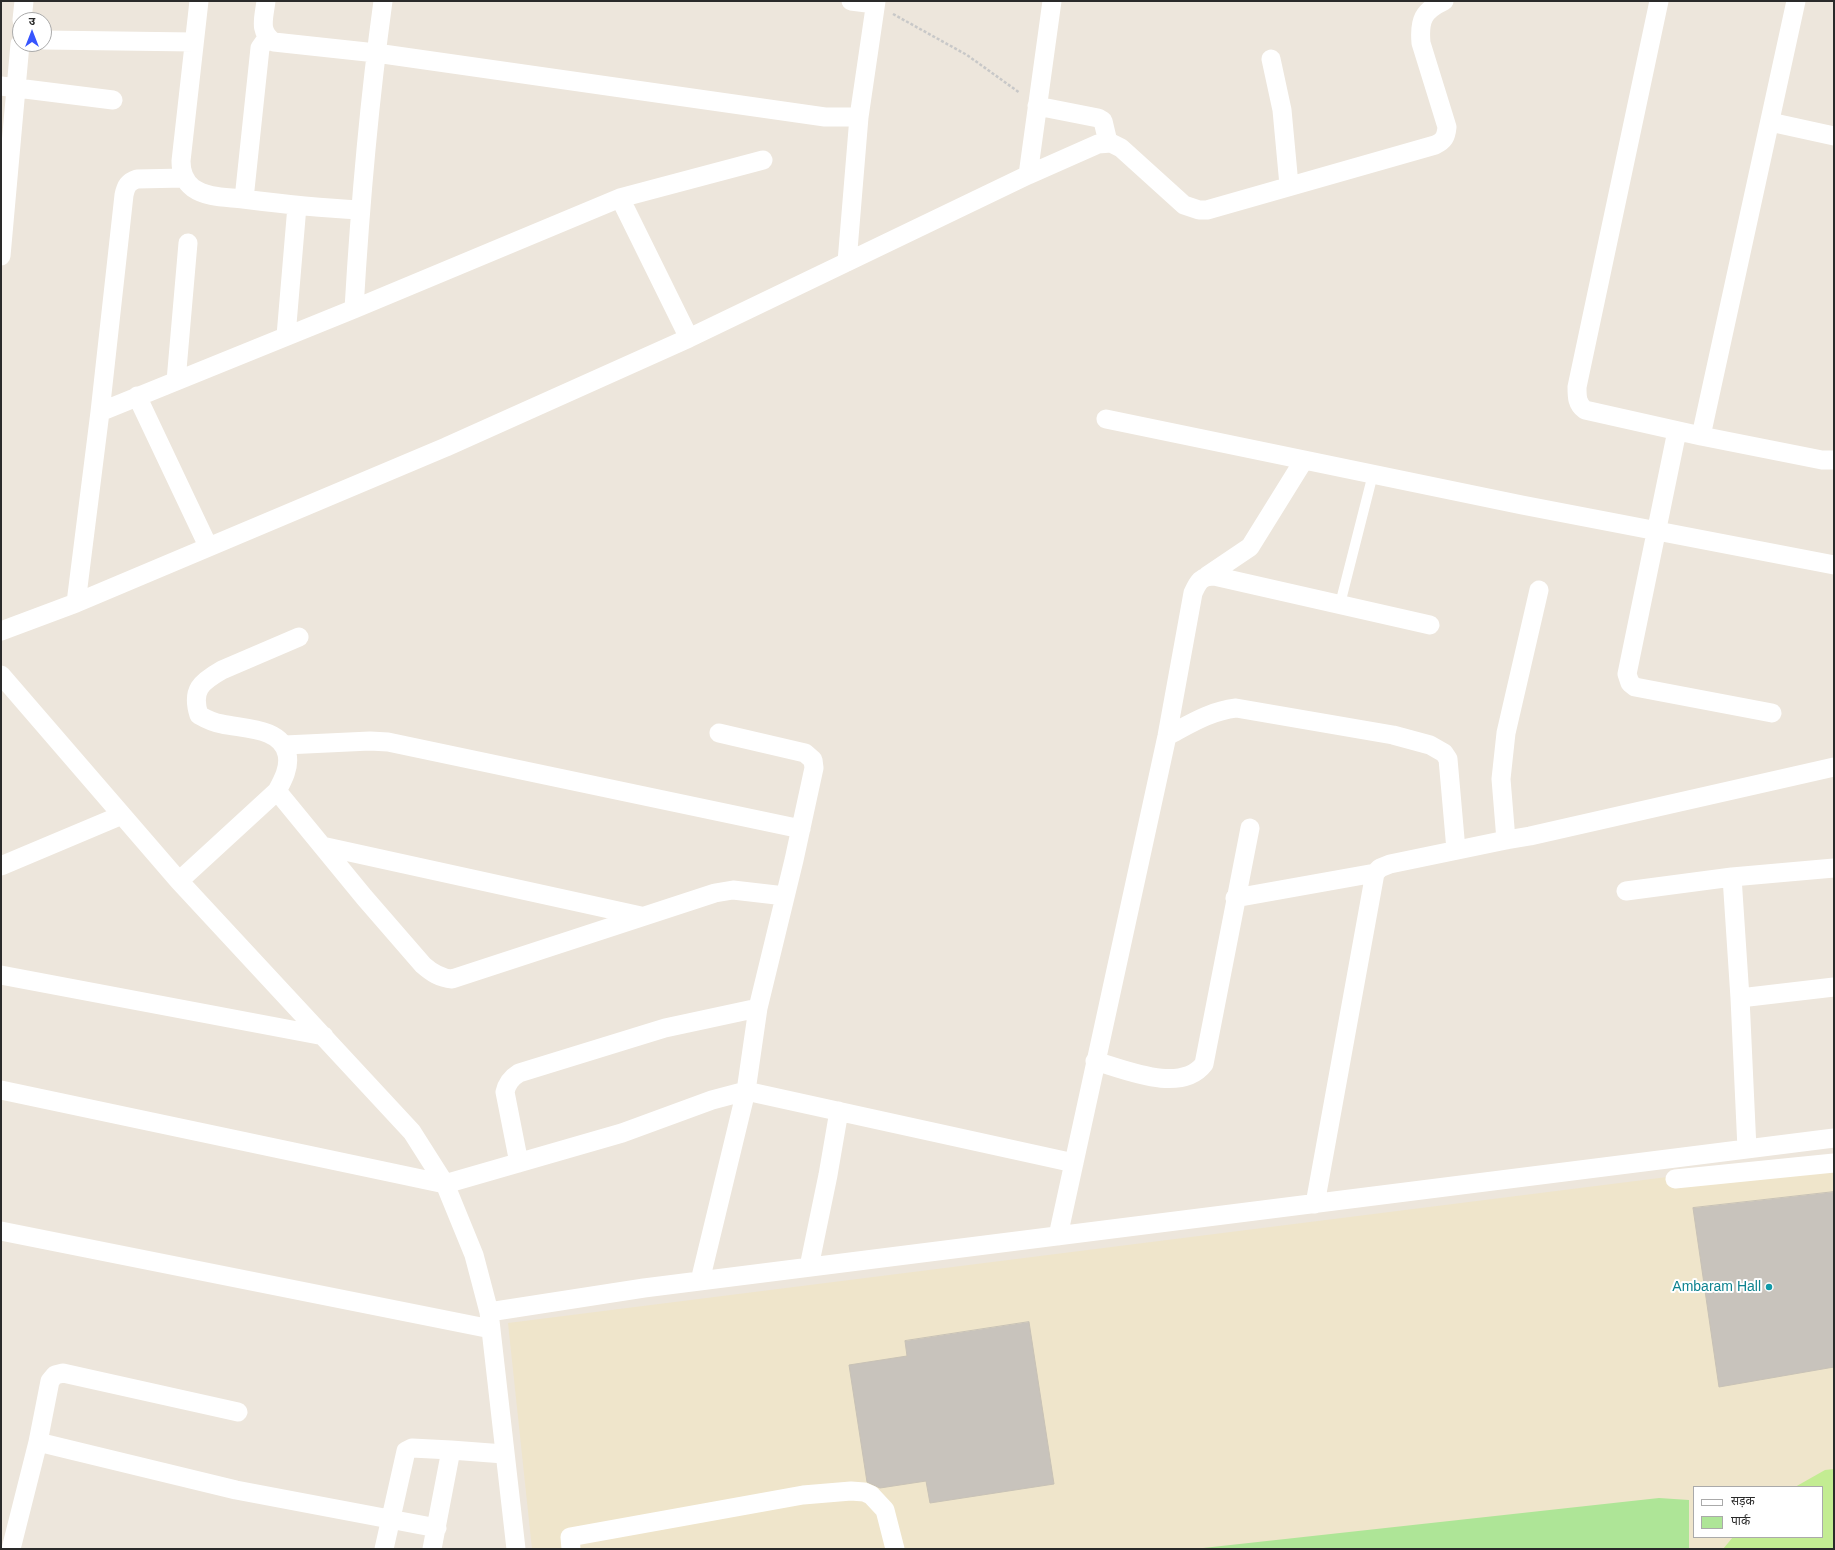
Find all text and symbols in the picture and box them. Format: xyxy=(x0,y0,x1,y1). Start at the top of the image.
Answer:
north arrow xyxy=(12,12,52,52)
text: उ xyxy=(29,15,35,27)
place label: Ambaram Hall xyxy=(1672,1279,1761,1295)
marker: Ambaram Hall xyxy=(1764,1282,1774,1292)
legend xyxy=(1693,1486,1823,1538)
text: सड़क xyxy=(1731,1494,1755,1508)
text: पार्क xyxy=(1731,1514,1750,1528)

